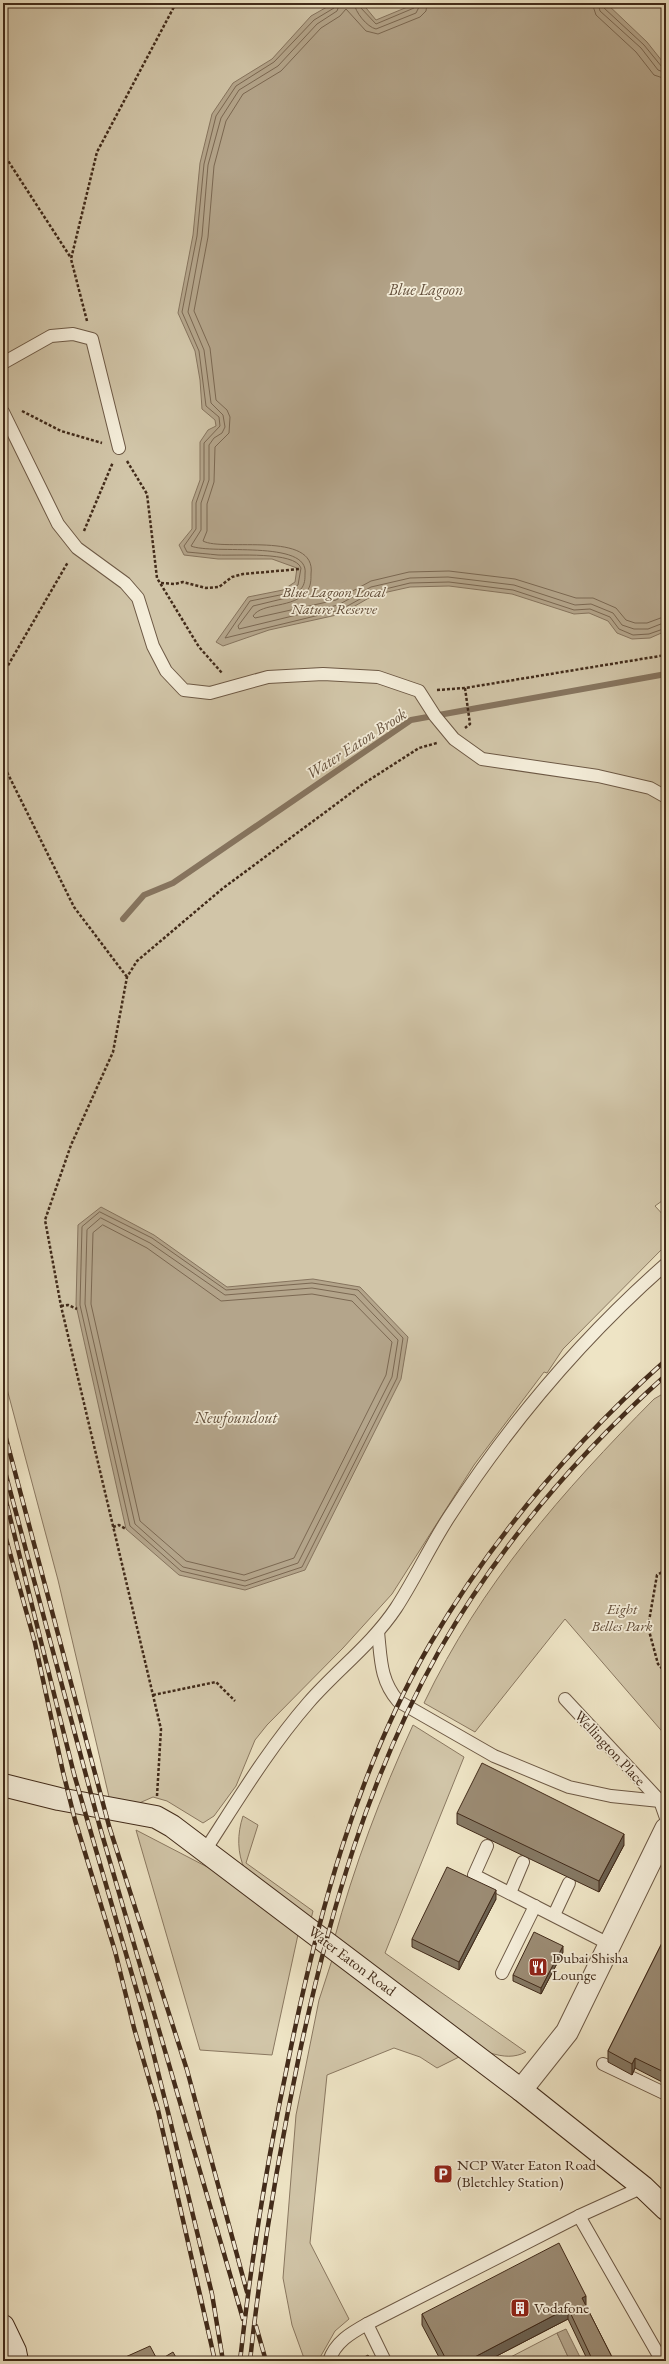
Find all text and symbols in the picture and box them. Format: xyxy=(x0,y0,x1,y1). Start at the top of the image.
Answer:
water label: Blue Lagoon xyxy=(388,279,463,300)
park label: Blue Lagoon Local Nature Reserve xyxy=(281,582,386,618)
water label: Water Eaton Brook xyxy=(302,703,411,784)
water label: Newfoundout xyxy=(194,1407,279,1428)
park label: Eight Belles Park xyxy=(590,1599,653,1635)
street label: Wellington Place xyxy=(571,1706,650,1789)
street label: Water Eaton Road xyxy=(305,1921,400,2000)
place label: Dubai Shisha Lounge xyxy=(552,1948,628,1984)
restaurant icon: Dubai Shisha Lounge xyxy=(527,1956,549,1978)
place label: NCP Water Eaton Road (Bletchley Station) xyxy=(457,2155,597,2191)
parking icon: NCP Water Eaton Road (Bletchley Station) xyxy=(432,2163,454,2185)
building icon: Vodafone xyxy=(509,2297,531,2319)
place label: Vodafone xyxy=(534,2298,589,2317)

